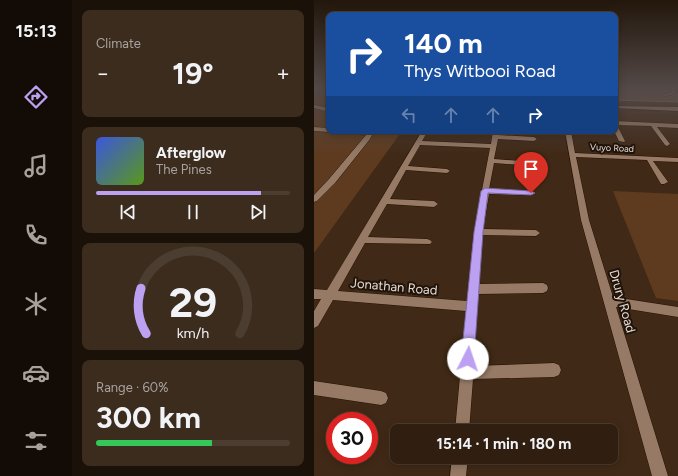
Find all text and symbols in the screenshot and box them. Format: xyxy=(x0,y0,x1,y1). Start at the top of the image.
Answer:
text: 15:13 xyxy=(15,20,57,42)
text: 140 m xyxy=(404,26,483,60)
icon: right xyxy=(338,28,390,80)
text: Climate xyxy=(96,36,141,51)
text: 19° xyxy=(172,55,214,92)
text: − xyxy=(96,60,110,87)
text: + xyxy=(276,60,290,87)
text: Thys Witbooi Road xyxy=(404,60,556,82)
icon: directions xyxy=(22,83,50,111)
icon: left xyxy=(398,104,420,126)
icon: ahead xyxy=(440,104,462,126)
icon: ahead xyxy=(482,104,504,126)
icon: right xyxy=(524,104,546,126)
street label: Vuyo Road xyxy=(590,141,634,154)
text: Afterglow xyxy=(156,144,226,162)
icon: music xyxy=(22,152,50,180)
pin xyxy=(514,152,548,193)
icon: arrive xyxy=(520,158,542,180)
text: The Pines xyxy=(156,162,212,177)
icon: previous xyxy=(117,201,139,223)
icon: pause xyxy=(182,201,204,223)
icon: next xyxy=(247,201,269,223)
icon: phone xyxy=(22,221,50,249)
street label: Drury Road xyxy=(606,268,639,334)
street label: Jonathan Road xyxy=(350,275,438,298)
text: 29 xyxy=(169,277,217,327)
icon: climate xyxy=(22,290,50,318)
text: km/h xyxy=(177,324,209,342)
position arrow xyxy=(447,338,489,380)
icon: car xyxy=(22,359,50,387)
text: Range · 60% xyxy=(96,380,168,395)
text: 300 km xyxy=(96,399,201,436)
speed limit sign: 30 xyxy=(326,412,378,464)
icon: filters xyxy=(22,427,50,455)
text: 15:14 · 1 min · 180 m xyxy=(437,435,571,453)

